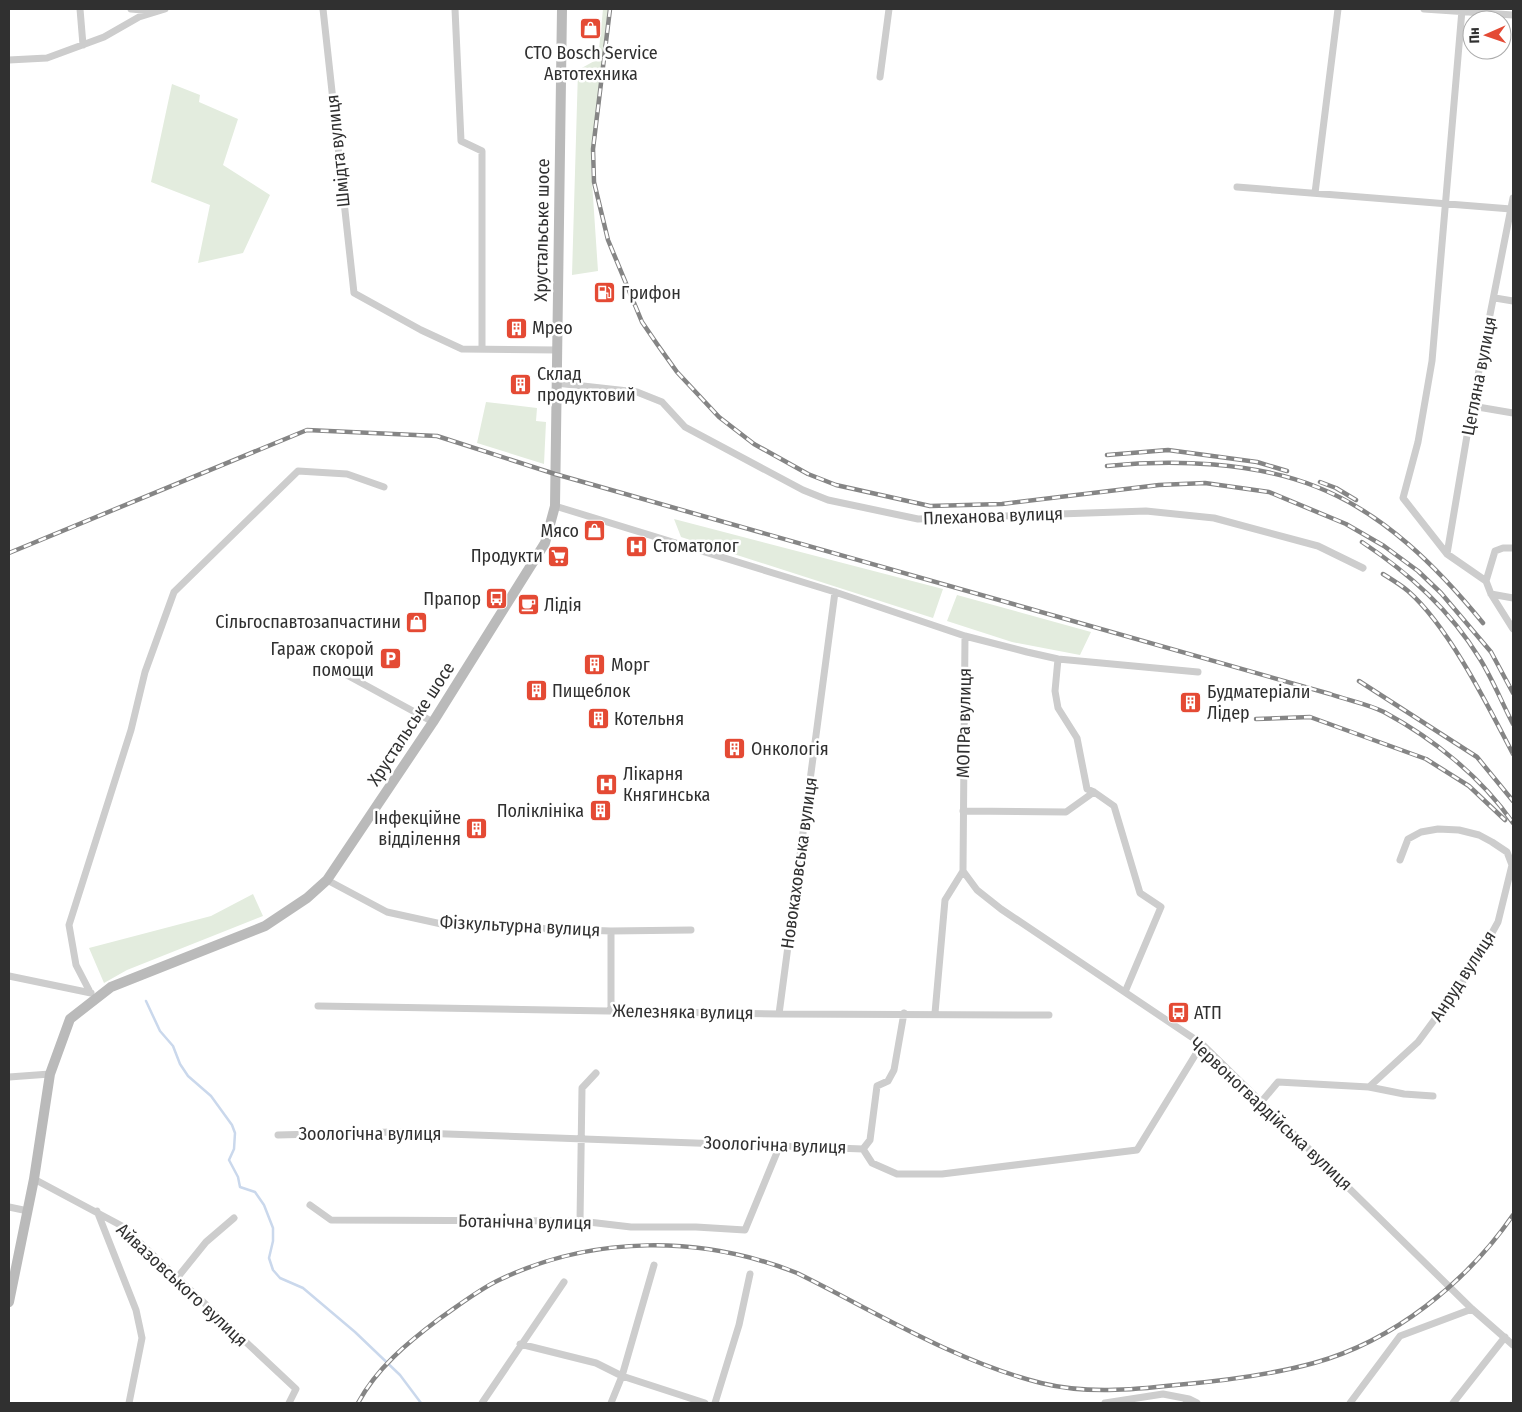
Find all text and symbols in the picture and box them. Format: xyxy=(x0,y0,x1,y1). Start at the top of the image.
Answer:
north arrow xyxy=(1462,10,1512,60)
shop icon: СТО Bosch Service Автотехника xyxy=(579,16,603,40)
text: Пн xyxy=(1466,27,1483,44)
place label: СТО Bosch Service Автотехника xyxy=(524,42,658,85)
street label: Шмідта вулиця xyxy=(321,94,355,208)
street label: Хрустальське шосе xyxy=(530,158,554,302)
fuel station icon: Грифон xyxy=(593,281,617,305)
place label: Грифон xyxy=(621,282,681,304)
street label: Цегляна вулиця xyxy=(1457,315,1501,437)
building icon: Мрео xyxy=(504,316,528,340)
place label: Мрео xyxy=(532,317,573,339)
place label: Склад продуктовий xyxy=(537,363,636,406)
building icon: Склад продуктовий xyxy=(509,372,533,396)
street label: Плеханова вулиця xyxy=(923,503,1063,529)
shop icon: Мясо xyxy=(583,519,607,543)
place label: Мясо xyxy=(540,520,579,542)
hospital icon: Стоматолог xyxy=(625,534,649,558)
place label: Стоматолог xyxy=(653,535,739,557)
supermarket icon: Продукти xyxy=(547,544,571,568)
place label: Продукти xyxy=(471,545,543,567)
bus stop icon: Прапор xyxy=(485,587,509,611)
place label: Прапор xyxy=(423,588,481,610)
cafe icon: Лідія xyxy=(516,593,540,617)
place label: Лідія xyxy=(544,594,582,616)
shop icon: Сільгоспавтозапчастини xyxy=(405,610,429,634)
place label: Сільгоспавтозапчастини xyxy=(215,611,401,633)
place label: Гараж скорой помощи xyxy=(271,638,374,681)
parking icon: Гараж скорой помощи xyxy=(378,647,402,671)
building icon: Морг xyxy=(583,653,607,677)
place label: Морг xyxy=(611,654,650,676)
street label: Хрустальське шосе xyxy=(363,658,459,790)
street label: МОПРа вулиця xyxy=(952,668,976,778)
building icon: Пищеблок xyxy=(524,679,548,703)
place label: Пищеблок xyxy=(552,680,631,702)
place label: Будматеріали Лідер xyxy=(1207,681,1310,724)
building icon: Будматеріали Лідер xyxy=(1179,690,1203,714)
building icon: Котельня xyxy=(586,707,610,731)
place label: Котельня xyxy=(614,708,684,730)
building icon: Онкологія xyxy=(723,737,747,761)
place label: Онкологія xyxy=(751,738,829,760)
place label: Лікарня Княгинська xyxy=(623,763,711,806)
hospital icon: Лікарня Княгинська xyxy=(595,772,619,796)
street label: Новокаховська вулиця xyxy=(776,776,822,950)
building icon: Поліклініка xyxy=(588,799,612,823)
place label: Поліклініка xyxy=(497,800,584,822)
place label: Інфекційне відділення xyxy=(374,807,461,850)
building icon: Інфекційне відділення xyxy=(465,816,489,840)
street label: Фізкультурна вулиця xyxy=(439,911,601,941)
street label: Анруд вулиця xyxy=(1426,927,1500,1025)
street label: Железняка вулиця xyxy=(612,1000,754,1024)
bus stop icon: АТП xyxy=(1166,1001,1190,1025)
place label: АТП xyxy=(1194,1002,1222,1024)
street label: Червоногвардійська вулиця xyxy=(1185,1033,1357,1195)
street label: Зоологічна вулиця xyxy=(298,1123,442,1145)
street label: Зоологічна вулиця xyxy=(703,1132,847,1158)
street label: Ботанічна вулиця xyxy=(458,1210,592,1234)
street label: Айвазовського вулиця xyxy=(112,1219,252,1351)

